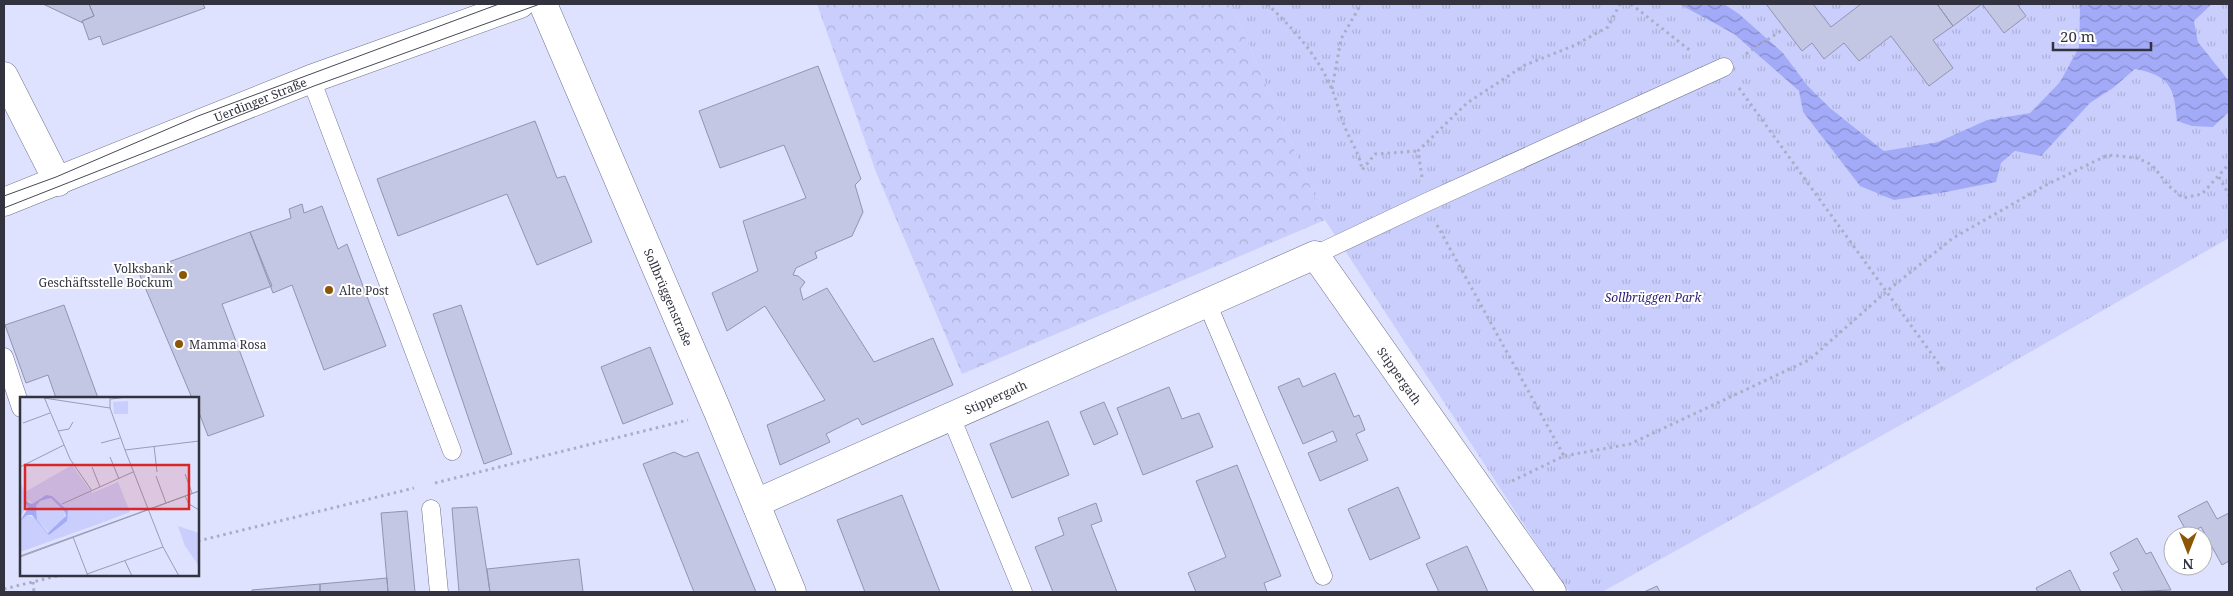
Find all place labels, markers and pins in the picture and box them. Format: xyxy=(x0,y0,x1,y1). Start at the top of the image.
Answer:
place label: Volksbank Geschäftsstelle Bockum xyxy=(39,260,174,291)
marker: Volksbank Geschäftsstelle Bockum xyxy=(177,269,189,281)
place label: Alte Post xyxy=(339,282,389,299)
marker: Alte Post xyxy=(323,284,335,296)
place label: Mamma Rosa xyxy=(189,336,267,353)
marker: Mamma Rosa xyxy=(173,338,185,350)

